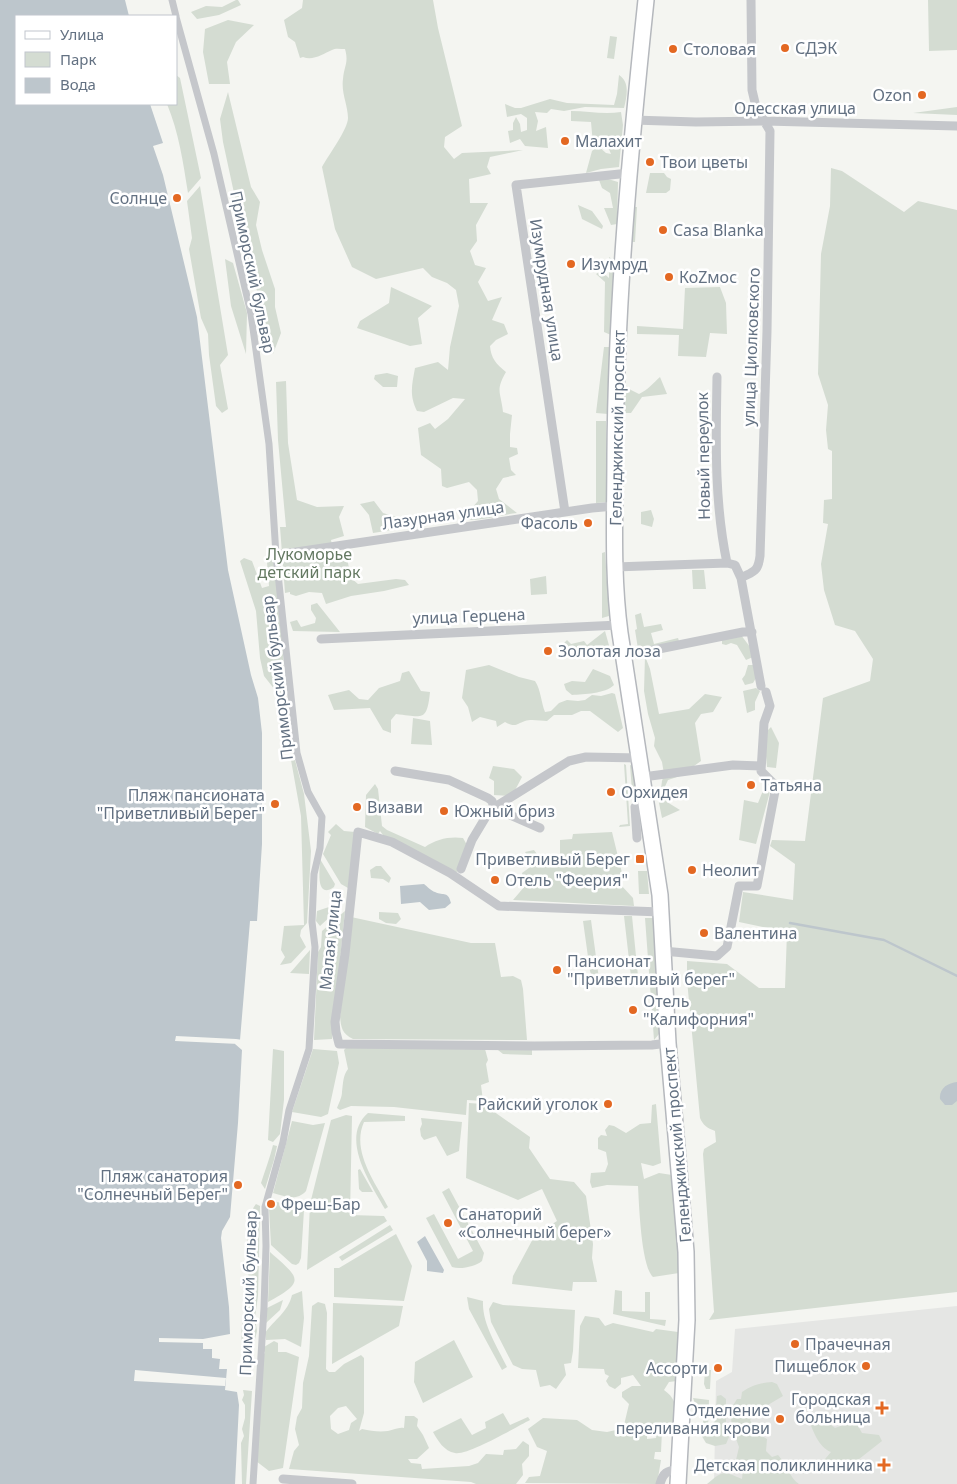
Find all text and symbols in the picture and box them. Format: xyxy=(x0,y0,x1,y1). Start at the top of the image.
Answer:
legend xyxy=(15,15,178,105)
text: Улица xyxy=(60,24,104,44)
place label: СДЭК xyxy=(795,37,837,59)
place label: Столовая xyxy=(683,38,756,60)
marker: СДЭК xyxy=(779,42,791,54)
marker: Столовая xyxy=(667,43,679,55)
text: Парк xyxy=(60,49,96,69)
text: Вода xyxy=(60,74,96,94)
place label: Ozon xyxy=(872,84,912,106)
marker: Ozon xyxy=(916,89,928,101)
street label: Одесская улица xyxy=(734,97,856,119)
place label: Малахит xyxy=(575,130,642,152)
marker: Малахит xyxy=(559,135,571,147)
place label: Твои цветы xyxy=(660,151,748,173)
marker: Твои цветы xyxy=(644,156,656,168)
place label: Солнце xyxy=(109,187,167,209)
street label: Приморский бульвар xyxy=(225,189,281,355)
marker: Солнце xyxy=(171,192,183,204)
street label: Изумрудная улица xyxy=(525,217,569,363)
place label: Casa Blanka xyxy=(673,219,764,241)
marker: Casa Blanka xyxy=(657,224,669,236)
place label: Изумруд xyxy=(581,253,648,275)
marker: Изумруд xyxy=(565,258,577,270)
place label: КоZмос xyxy=(679,266,737,288)
street label: улица Циолковского xyxy=(737,267,765,427)
marker: КоZмос xyxy=(663,271,675,283)
street label: Геленджикский проспект xyxy=(604,329,630,526)
street label: Новый переулок xyxy=(691,391,715,520)
street label: Лазурная улица xyxy=(381,496,505,534)
place label: Фасоль xyxy=(521,512,578,534)
marker: Фасоль xyxy=(582,517,594,529)
park label: Лукоморье детский парк xyxy=(258,543,361,583)
street label: Приморский бульвар xyxy=(256,595,298,761)
street label: улица Герцена xyxy=(412,603,526,629)
place label: Золотая лоза xyxy=(558,640,661,662)
marker: Золотая лоза xyxy=(542,645,554,657)
place label: Татьяна xyxy=(761,774,822,796)
marker: Татьяна xyxy=(745,779,757,791)
place label: Орхидея xyxy=(621,781,688,803)
place label: Пляж пансионата "Приветливый Берег" xyxy=(97,784,265,824)
marker: Орхидея xyxy=(605,786,617,798)
place label: Визави xyxy=(367,796,423,818)
marker: Пляж пансионата "Приветливый Берег" xyxy=(269,798,281,810)
place label: Южный бриз xyxy=(454,800,555,822)
marker: Визави xyxy=(351,801,363,813)
marker: Южный бриз xyxy=(438,805,450,817)
place label: Приветливый Берег xyxy=(475,848,630,870)
marker: Приветливый Берег xyxy=(634,853,646,865)
place label: Неолит xyxy=(702,859,760,881)
marker: Неолит xyxy=(686,864,698,876)
place label: Отель "Феерия" xyxy=(505,869,628,891)
marker: Отель "Феерия" xyxy=(489,874,501,886)
street label: Малая улица xyxy=(314,889,346,991)
place label: Валентина xyxy=(714,922,797,944)
marker: Валентина xyxy=(698,927,710,939)
place label: Пансионат "Приветливый берег" xyxy=(567,950,735,990)
marker: Пансионат "Приветливый берег" xyxy=(551,964,563,976)
place label: Отель "Калифорния" xyxy=(643,990,754,1030)
marker: Отель "Калифорния" xyxy=(627,1004,639,1016)
street label: Геленджикский проспект xyxy=(657,1046,697,1244)
place label: Райский уголок xyxy=(478,1093,598,1115)
marker: Райский уголок xyxy=(602,1098,614,1110)
place label: Пляж санатория "Солнечный Берег" xyxy=(77,1165,228,1205)
marker: Пляж санатория "Солнечный Берег" xyxy=(232,1179,244,1191)
place label: Фреш-Бар xyxy=(281,1193,361,1215)
marker: Фреш-Бар xyxy=(265,1198,277,1210)
place label: Санаторий «Солнечный берег» xyxy=(458,1203,611,1243)
street label: Приморский бульвар xyxy=(234,1210,262,1376)
marker: Санаторий «Солнечный берег» xyxy=(442,1217,454,1229)
place label: Прачечная xyxy=(805,1333,891,1355)
marker: Прачечная xyxy=(789,1338,801,1350)
place label: Пищеблок xyxy=(774,1355,856,1377)
place label: Ассорти xyxy=(646,1357,708,1379)
marker: Пищеблок xyxy=(860,1360,872,1372)
marker: Ассорти xyxy=(712,1362,724,1374)
place label: Городская больница xyxy=(791,1388,871,1428)
place label: Отделение переливания крови xyxy=(616,1399,770,1439)
marker: Городская больница xyxy=(875,1401,889,1415)
marker: Отделение переливания крови xyxy=(774,1413,786,1425)
place label: Детская поликлинника xyxy=(694,1454,873,1476)
marker: Детская поликлинника xyxy=(877,1458,891,1472)

